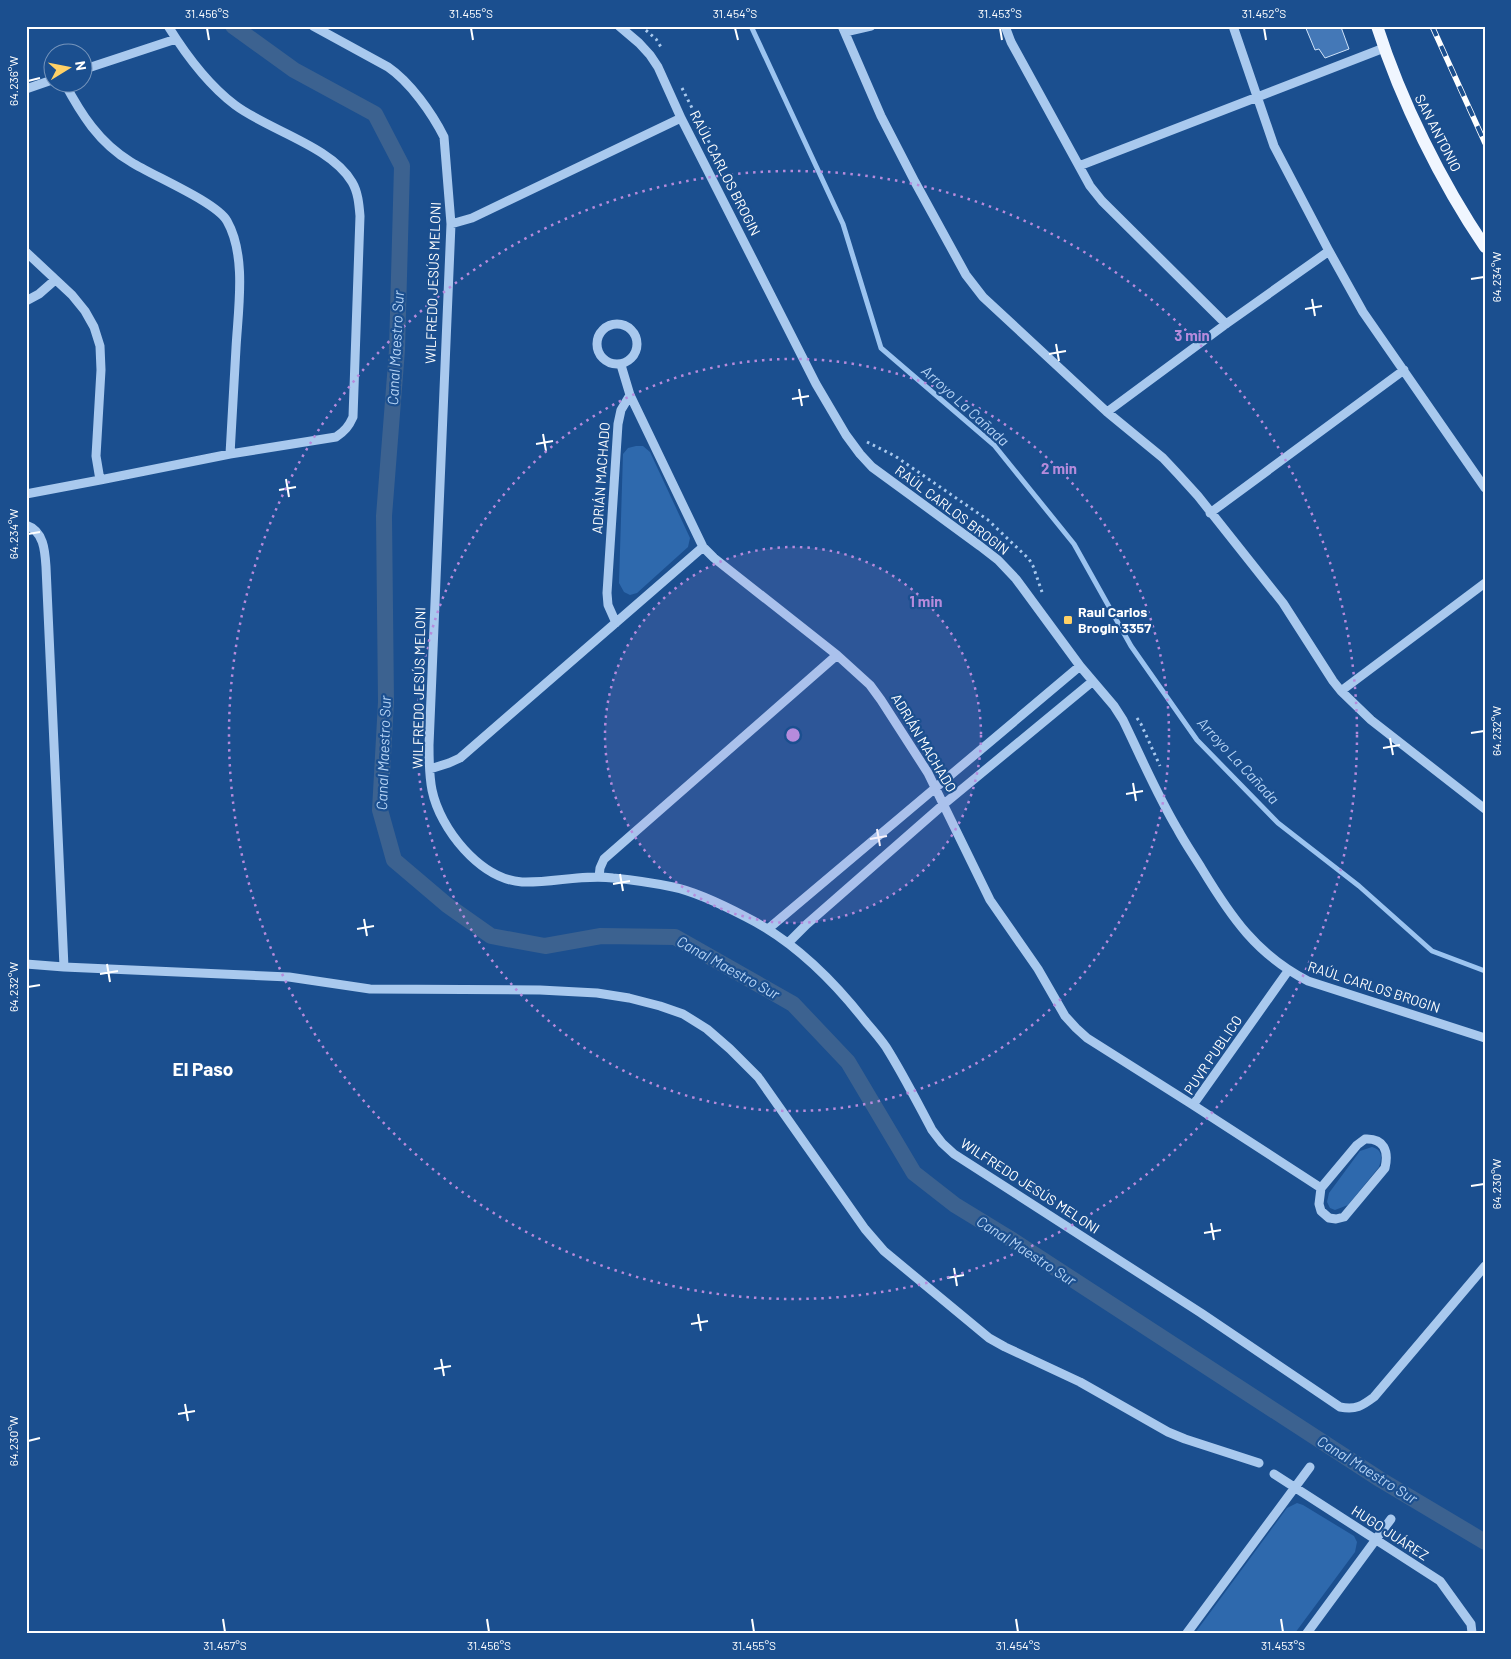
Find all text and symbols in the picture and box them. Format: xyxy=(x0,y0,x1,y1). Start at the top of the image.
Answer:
text: 31.456°S xyxy=(185,6,229,20)
text: 31.455°S xyxy=(449,6,493,20)
text: 31.454°S xyxy=(713,6,757,20)
text: 31.453°S xyxy=(978,6,1022,20)
text: 31.452°S xyxy=(1242,6,1286,20)
north arrow xyxy=(42,42,92,92)
text: 64.236°W xyxy=(6,56,20,106)
text: N xyxy=(72,60,90,72)
street label: SAN ANTONIO xyxy=(1412,91,1465,174)
street label: RAÚL CARLOS BROGIN xyxy=(686,107,764,238)
street label: WILFREDO JESÚS MELONI xyxy=(421,202,444,364)
text: 64.234°W xyxy=(1489,251,1503,302)
water label: Canal Maestro Sur xyxy=(383,290,407,406)
text: 3 min xyxy=(1174,326,1210,344)
water label: Arroyo La Cañada xyxy=(918,361,1013,449)
street label: ADRIÁN MACHADO xyxy=(588,421,613,534)
text: 2 min xyxy=(1041,459,1077,477)
street label: RAÚL CARLOS BROGIN xyxy=(892,461,1013,558)
text: 64.234°W xyxy=(6,508,20,559)
text: 1 min xyxy=(910,592,942,610)
place label: Raul Carlos Brogin 3357 xyxy=(1078,603,1151,636)
street label: WILFREDO JESÚS MELONI xyxy=(409,607,428,769)
marker: Raul Carlos Brogin 3357 xyxy=(1062,614,1074,626)
street label: ADRIÁN MACHADO xyxy=(888,690,961,795)
water label: Canal Maestro Sur xyxy=(372,695,394,811)
text: 64.232°W xyxy=(1489,705,1503,756)
water label: Arroyo La Cañada xyxy=(1194,713,1283,807)
centre of rings xyxy=(784,726,802,744)
water label: Canal Maestro Sur xyxy=(674,931,784,1003)
street label: RAÚL CARLOS BROGIN xyxy=(1306,957,1443,1016)
text: 64.232°W xyxy=(6,961,20,1012)
street label: PUVR PUBLICO xyxy=(1180,1012,1245,1098)
district label: El Paso xyxy=(173,1057,233,1080)
street label: WILFREDO JESÚS MELONI xyxy=(958,1134,1103,1237)
text: 64.230°W xyxy=(1489,1158,1503,1209)
water label: Canal Maestro Sur xyxy=(974,1211,1080,1289)
text: 64.230°W xyxy=(6,1415,20,1466)
water label: Canal Maestro Sur xyxy=(1314,1431,1421,1508)
street label: HUGO JUÁREZ xyxy=(1349,1501,1432,1564)
text: 31.457°S xyxy=(203,1638,247,1652)
text: 31.456°S xyxy=(467,1638,511,1652)
text: 31.455°S xyxy=(732,1638,776,1652)
text: 31.454°S xyxy=(996,1638,1040,1652)
text: 31.453°S xyxy=(1261,1638,1305,1652)

